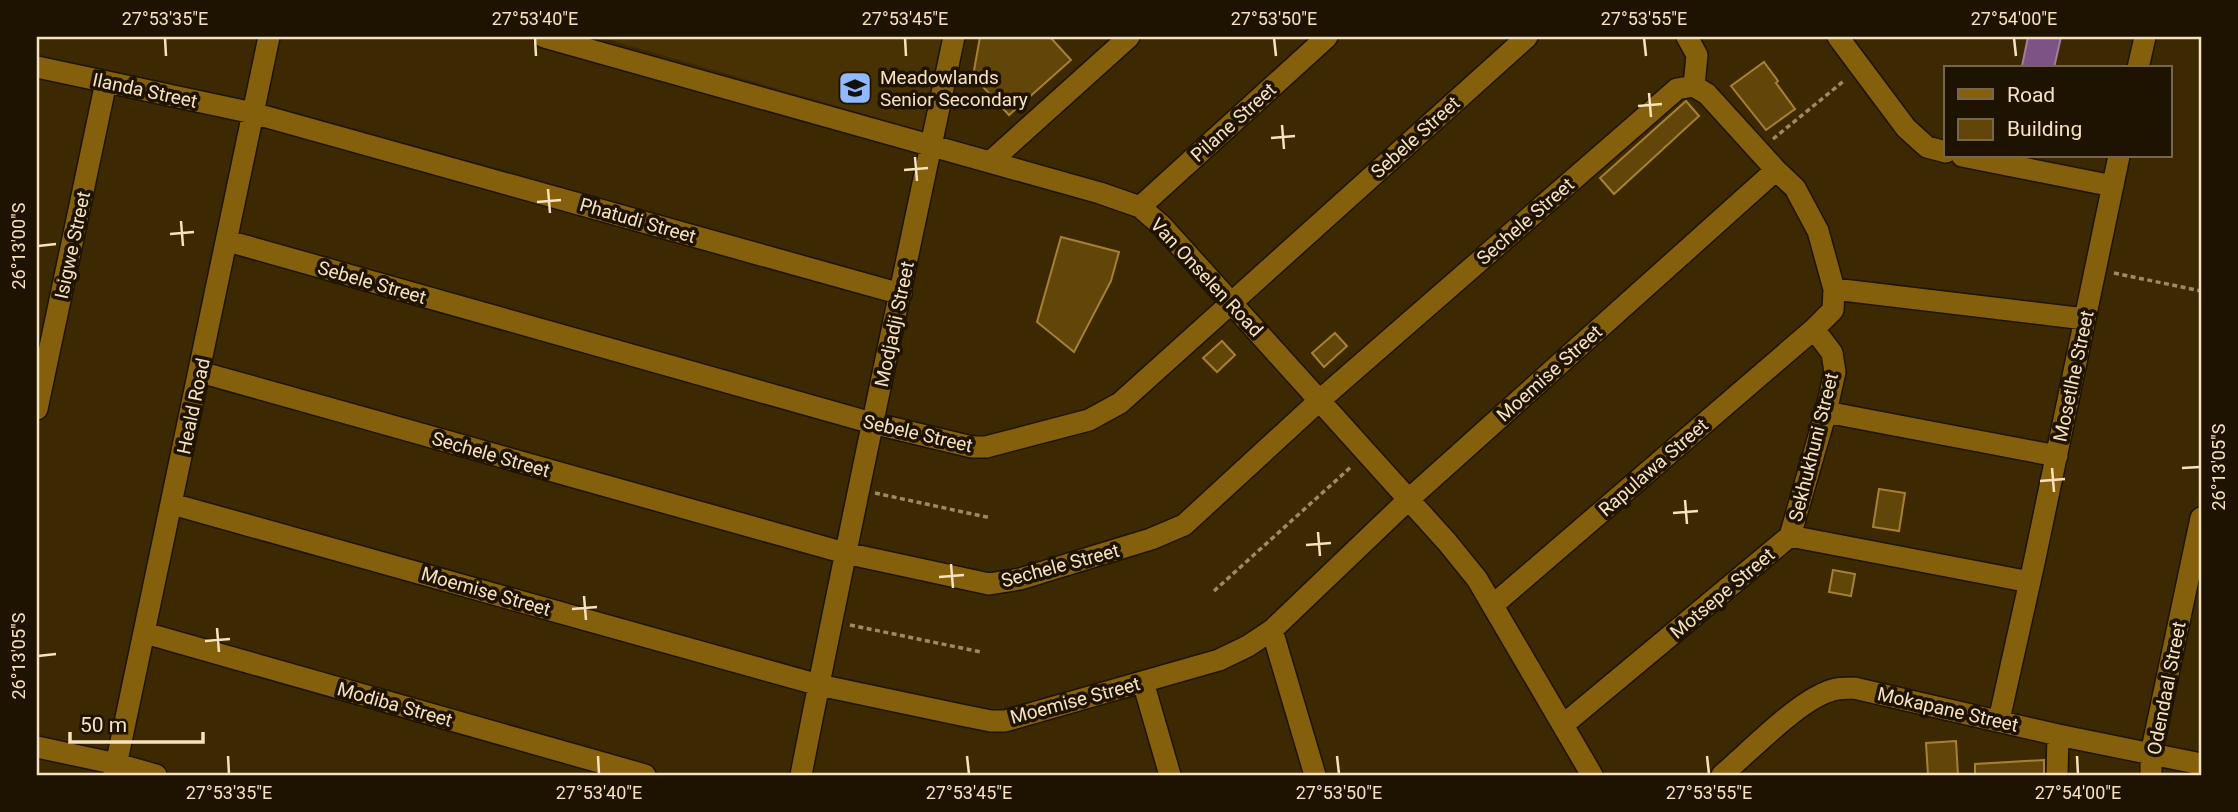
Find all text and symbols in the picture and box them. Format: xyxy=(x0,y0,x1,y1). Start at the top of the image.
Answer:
text: 27°53'35"E xyxy=(122,8,208,29)
text: 27°53'40"E xyxy=(492,8,578,29)
text: 27°53'45"E xyxy=(862,8,948,29)
text: 27°53'50"E xyxy=(1231,8,1317,29)
text: 27°53'55"E xyxy=(1601,8,1687,29)
text: 27°54'00"E xyxy=(1971,8,2057,29)
place label: Meadowlands Senior Secondary xyxy=(880,66,1028,111)
legend xyxy=(1944,66,2172,158)
street label: Ilanda Street xyxy=(90,68,199,113)
school or university icon: Meadowlands Senior Secondary xyxy=(836,69,874,107)
street label: Pilane Street xyxy=(1186,78,1281,167)
text: Road xyxy=(2007,83,2055,107)
street label: Sebele Street xyxy=(1366,91,1465,183)
text: Building xyxy=(2007,117,2082,141)
street label: Sechele Street xyxy=(1472,173,1579,270)
street label: Isigwe Street xyxy=(50,189,95,301)
street label: Phatudi Street xyxy=(577,193,699,248)
text: 26°13'00"S xyxy=(8,202,29,290)
street label: Van Onselen Road xyxy=(1146,213,1268,342)
street label: Sebele Street xyxy=(315,256,429,309)
street label: Modjadji Street xyxy=(870,259,919,389)
street label: Mosetlhe Street xyxy=(2048,308,2099,444)
street label: Moemise Street xyxy=(1492,320,1607,427)
street label: Heald Road xyxy=(172,356,215,456)
street label: Sekhukhuni Street xyxy=(1784,370,1843,524)
street label: Sebele Street xyxy=(861,410,975,457)
street label: Rapulawa Street xyxy=(1594,414,1713,521)
text: 26°13'05"S xyxy=(2208,423,2229,511)
street label: Sechele Street xyxy=(429,427,552,482)
street label: Sechele Street xyxy=(999,539,1122,592)
street label: Motsepe Street xyxy=(1665,543,1779,644)
street label: Moemise Street xyxy=(419,562,553,621)
text: 26°13'05"S xyxy=(8,612,29,700)
street label: Odendaal Street xyxy=(2142,620,2191,757)
street label: Moemise Street xyxy=(1008,672,1143,729)
street label: Modiba Street xyxy=(335,677,455,732)
street label: Mokapane Street xyxy=(1875,682,2021,737)
scale bar xyxy=(70,700,203,744)
text: 50 m xyxy=(80,713,127,737)
text: 27°53'35"E xyxy=(186,782,272,803)
text: 27°53'40"E xyxy=(556,782,642,803)
text: 27°53'45"E xyxy=(926,782,1012,803)
text: 27°53'50"E xyxy=(1296,782,1382,803)
text: 27°53'55"E xyxy=(1666,782,1752,803)
text: 27°54'00"E xyxy=(2035,782,2121,803)

